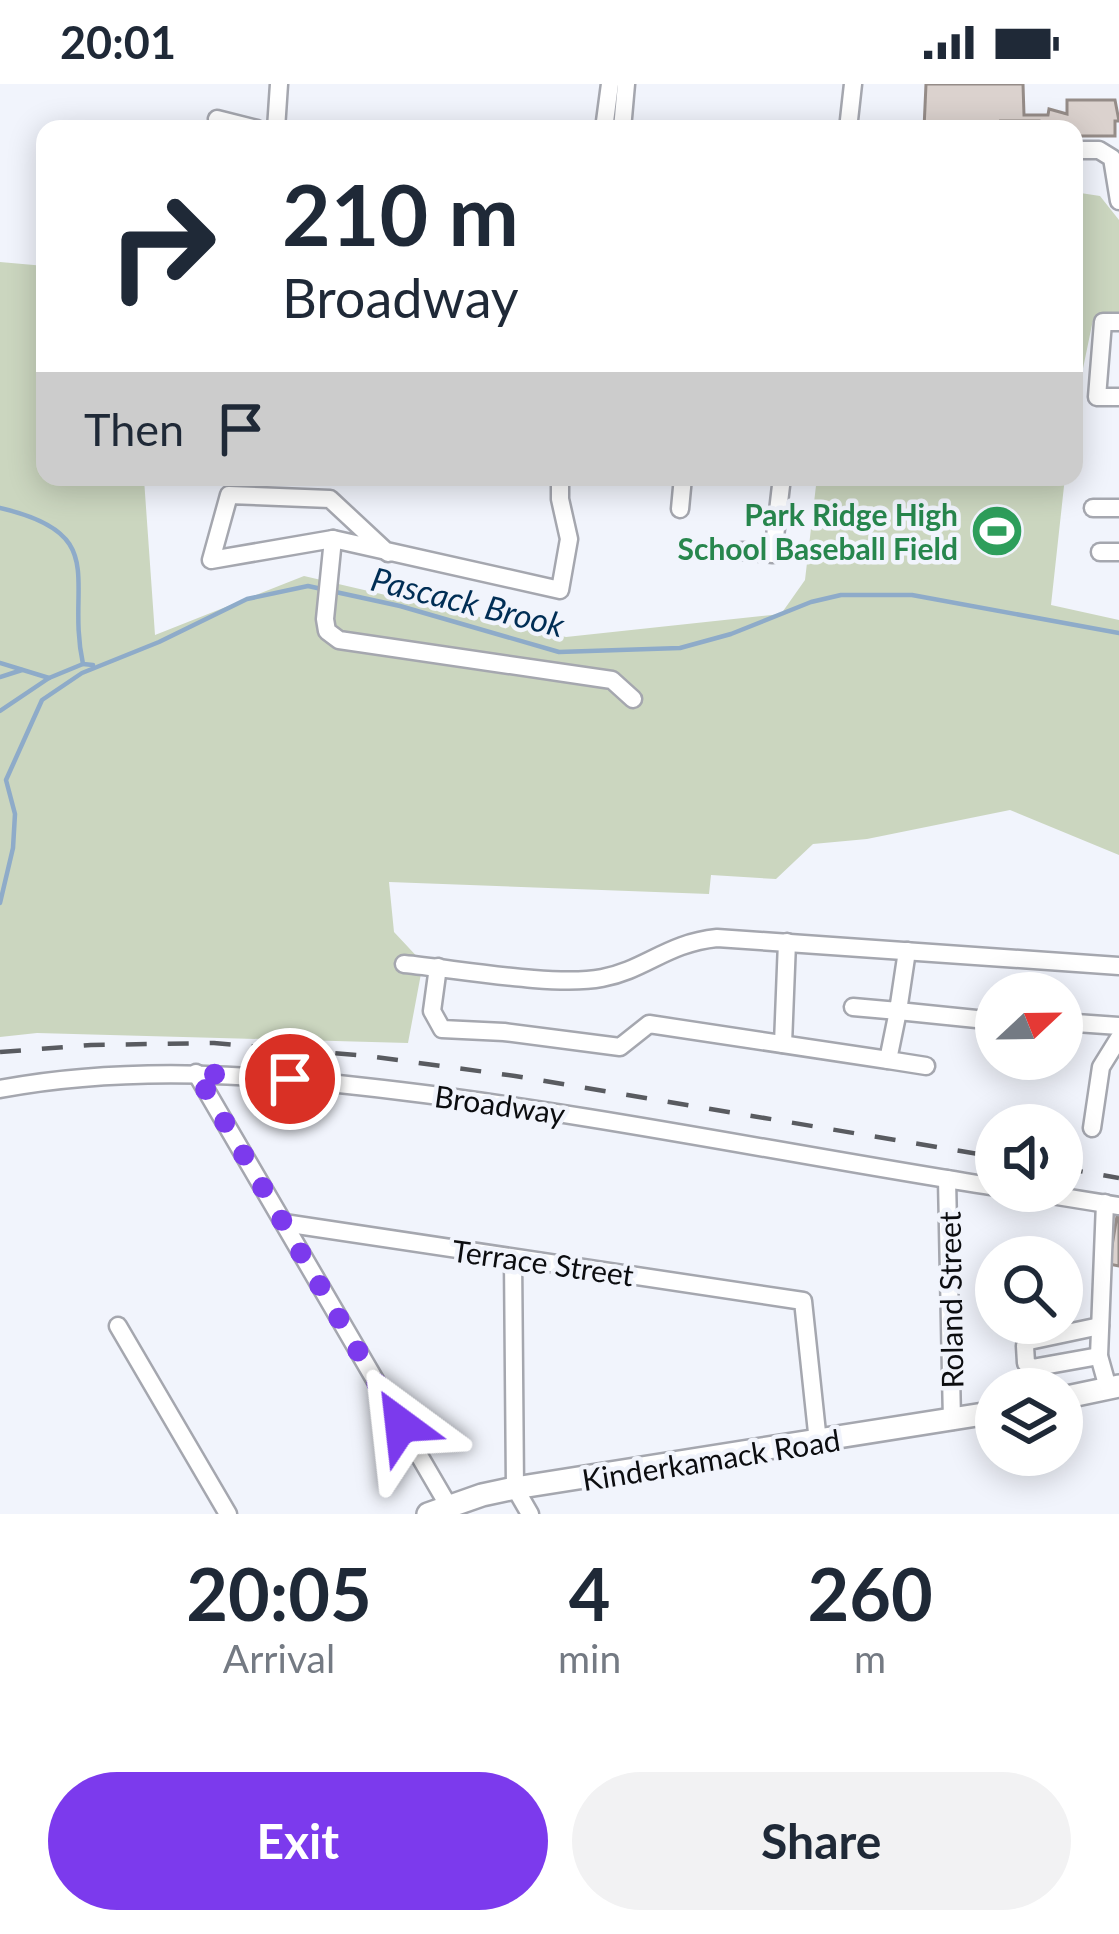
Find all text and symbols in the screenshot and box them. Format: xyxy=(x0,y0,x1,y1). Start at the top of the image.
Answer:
text: 20:01 xyxy=(60,15,176,69)
text: 210 m xyxy=(282,163,519,264)
icon: right xyxy=(84,168,240,324)
text: Broadway xyxy=(282,265,519,330)
icon: arrive xyxy=(208,396,274,462)
text: Then xyxy=(84,402,184,456)
place label: Park Ridge High School Baseball Field xyxy=(678,496,958,566)
sports icon: Park Ridge High School Baseball Field xyxy=(969,503,1025,559)
water label: Pascack Brook xyxy=(367,558,569,644)
north arrow xyxy=(975,972,1083,1080)
map controls xyxy=(975,972,1083,1476)
pin xyxy=(239,1028,341,1130)
icon: arrive xyxy=(257,1046,323,1112)
street label: Broadway xyxy=(432,1077,568,1131)
button: sound xyxy=(975,1104,1083,1212)
street label: Roland Street xyxy=(930,1211,970,1389)
street label: Terrace Street xyxy=(450,1231,636,1293)
button: search xyxy=(975,1236,1083,1344)
position arrow xyxy=(338,1362,464,1488)
button: layers xyxy=(975,1368,1083,1476)
street label: Kinderkamack Road xyxy=(579,1421,843,1497)
text: 20:05 xyxy=(186,1550,372,1636)
text: 4 xyxy=(569,1550,611,1636)
text: 260 xyxy=(807,1550,933,1636)
text: Arrival xyxy=(223,1635,335,1681)
text: min xyxy=(558,1635,621,1681)
text: m xyxy=(854,1635,886,1681)
button: Exit xyxy=(48,1772,548,1910)
button: Share xyxy=(572,1772,1071,1910)

